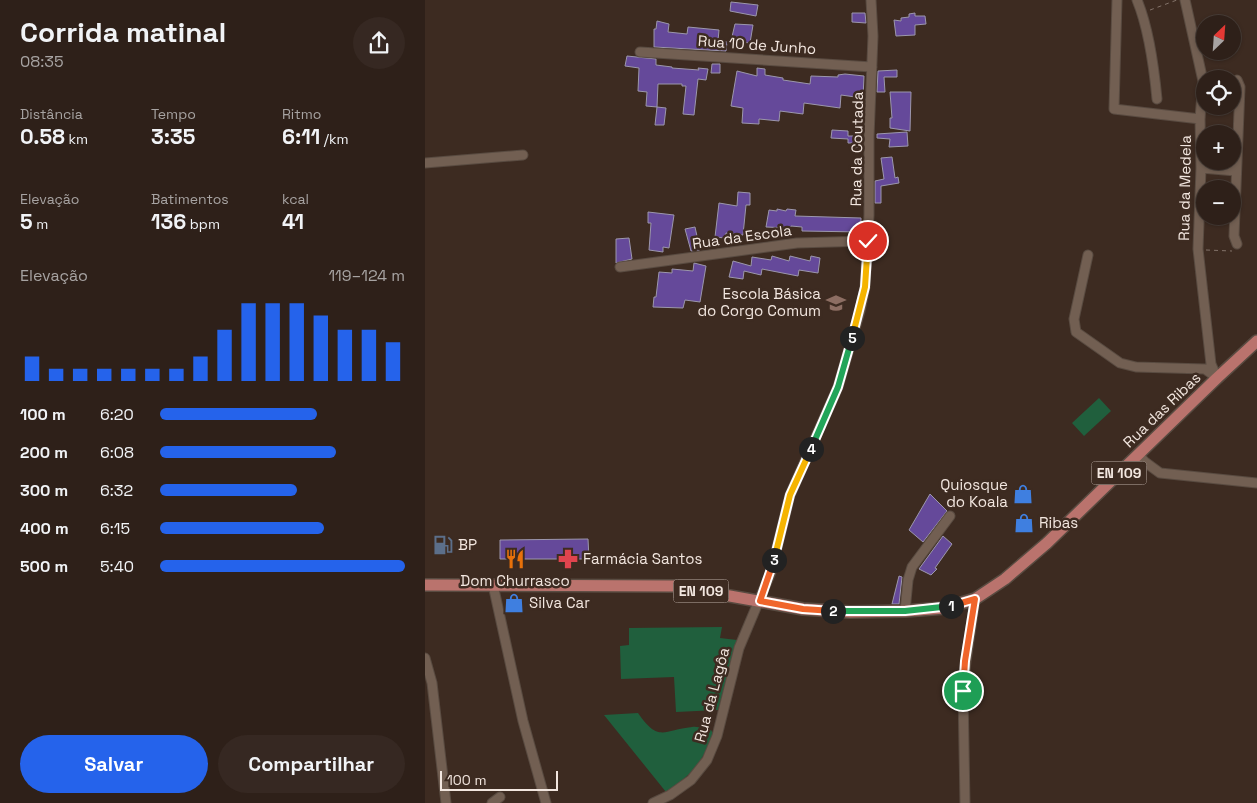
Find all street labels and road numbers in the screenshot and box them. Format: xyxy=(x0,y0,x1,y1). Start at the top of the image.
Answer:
street label: Rua 10 de Junho xyxy=(697,31,817,58)
street label: Rua da Coutada xyxy=(846,91,867,207)
street label: Rua da Medela xyxy=(1174,134,1195,241)
street label: Rua da Escola xyxy=(691,220,793,253)
street label: Rua das Ribas xyxy=(1119,368,1204,451)
road number: EN 109 xyxy=(1091,462,1147,484)
road number: EN 109 xyxy=(673,580,729,602)
street label: Rua da Lagôa xyxy=(690,645,733,744)

